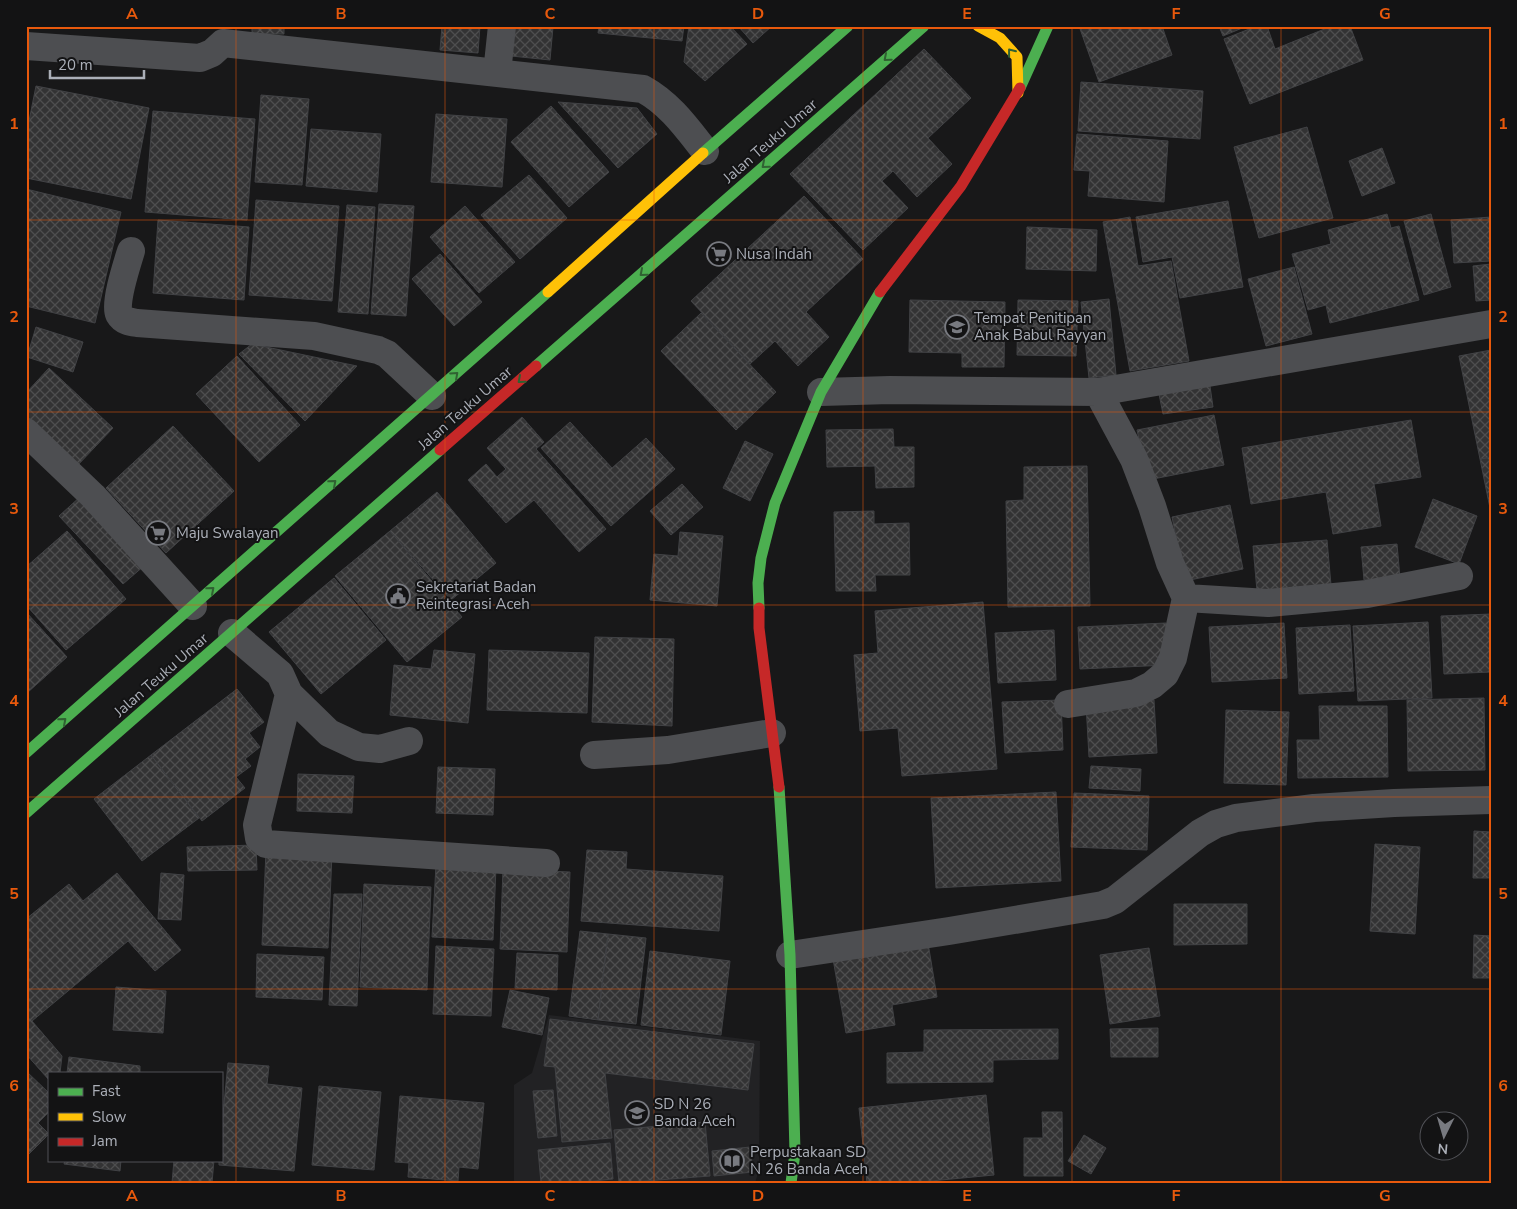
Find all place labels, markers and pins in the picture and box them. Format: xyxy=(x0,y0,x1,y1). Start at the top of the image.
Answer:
supermarket icon: Nusa Indah xyxy=(706,241,732,267)
place label: Nusa Indah xyxy=(736,244,812,264)
place label: Tempat Penitipan Anak Babul Rayyan xyxy=(974,308,1106,345)
school or university icon: Tempat Penitipan Anak Babul Rayyan xyxy=(944,314,970,340)
supermarket icon: Maju Swalayan xyxy=(145,520,171,546)
place label: Maju Swalayan xyxy=(176,523,278,543)
place label: Sekretariat Badan Reintegrasi Aceh xyxy=(416,577,536,614)
public building icon: Sekretariat Badan Reintegrasi Aceh xyxy=(385,583,411,609)
place label: SD N 26 Banda Aceh xyxy=(654,1094,735,1131)
school or university icon: SD N 26 Banda Aceh xyxy=(624,1100,650,1126)
place label: Perpustakaan SD N 26 Banda Aceh xyxy=(750,1142,868,1179)
library icon: Perpustakaan SD N 26 Banda Aceh xyxy=(719,1148,745,1174)

